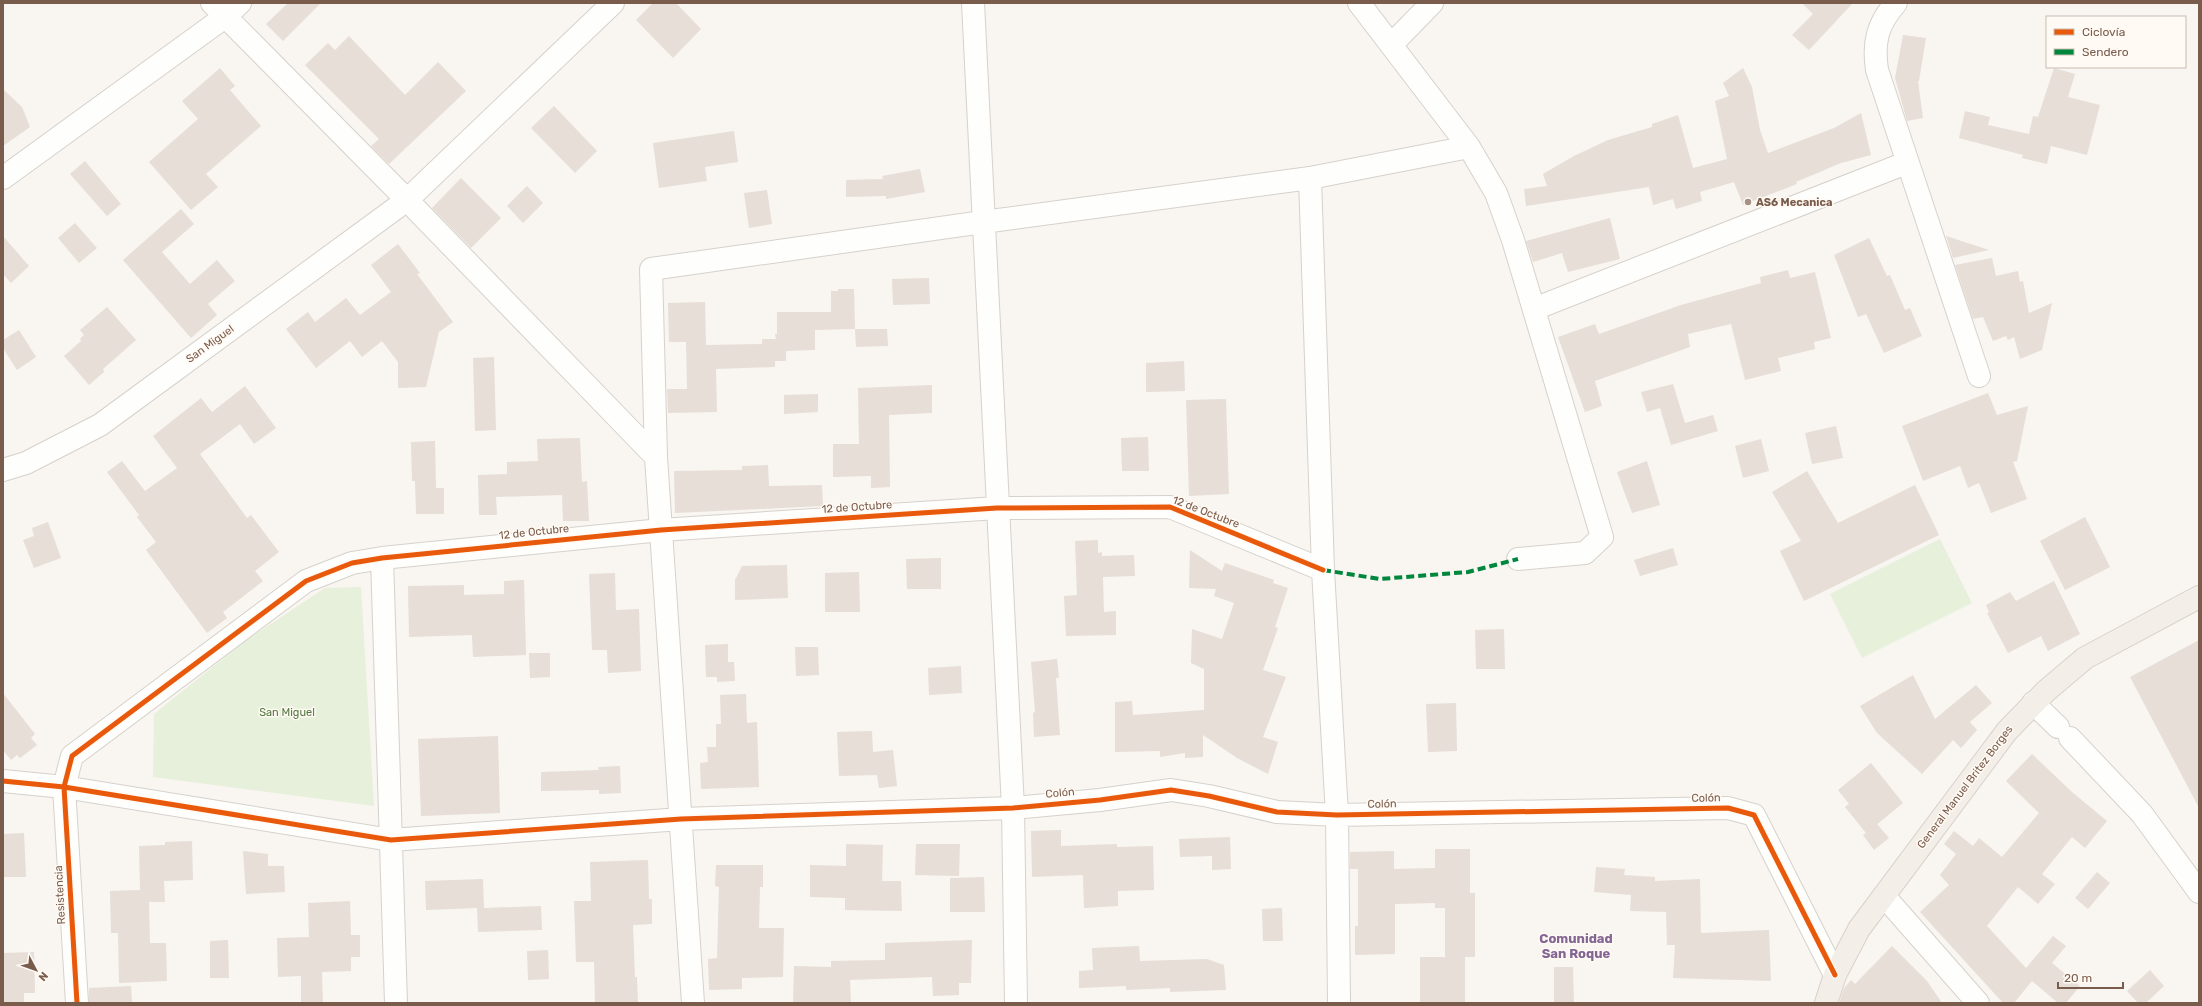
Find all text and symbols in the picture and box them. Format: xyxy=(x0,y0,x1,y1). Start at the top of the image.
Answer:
legend xyxy=(2046,16,2186,68)
text: Ciclovía xyxy=(2082,25,2125,39)
text: Sendero xyxy=(2082,45,2129,59)
place label: AS6 Mecanica xyxy=(1756,196,1832,209)
marker: AS6 Mecanica xyxy=(1743,197,1753,207)
street label: San Miguel xyxy=(184,322,236,366)
street label: 12 de Octubre xyxy=(1171,493,1241,531)
street label: 12 de Octubre xyxy=(821,498,893,516)
street label: 12 de Octubre xyxy=(498,522,570,542)
park label: San Miguel xyxy=(259,706,315,719)
street label: General Manuel Britez Borges xyxy=(1914,723,2016,851)
street label: Colón xyxy=(1045,785,1075,801)
street label: Colón xyxy=(1691,791,1721,805)
street label: Colón xyxy=(1367,797,1397,811)
street label: Resistencia xyxy=(52,865,68,925)
district label: Comunidad San Roque xyxy=(1539,931,1613,961)
north arrow xyxy=(16,950,56,990)
scale bar xyxy=(2058,964,2123,990)
text: N xyxy=(36,969,51,984)
text: 20 m xyxy=(2064,971,2092,985)

